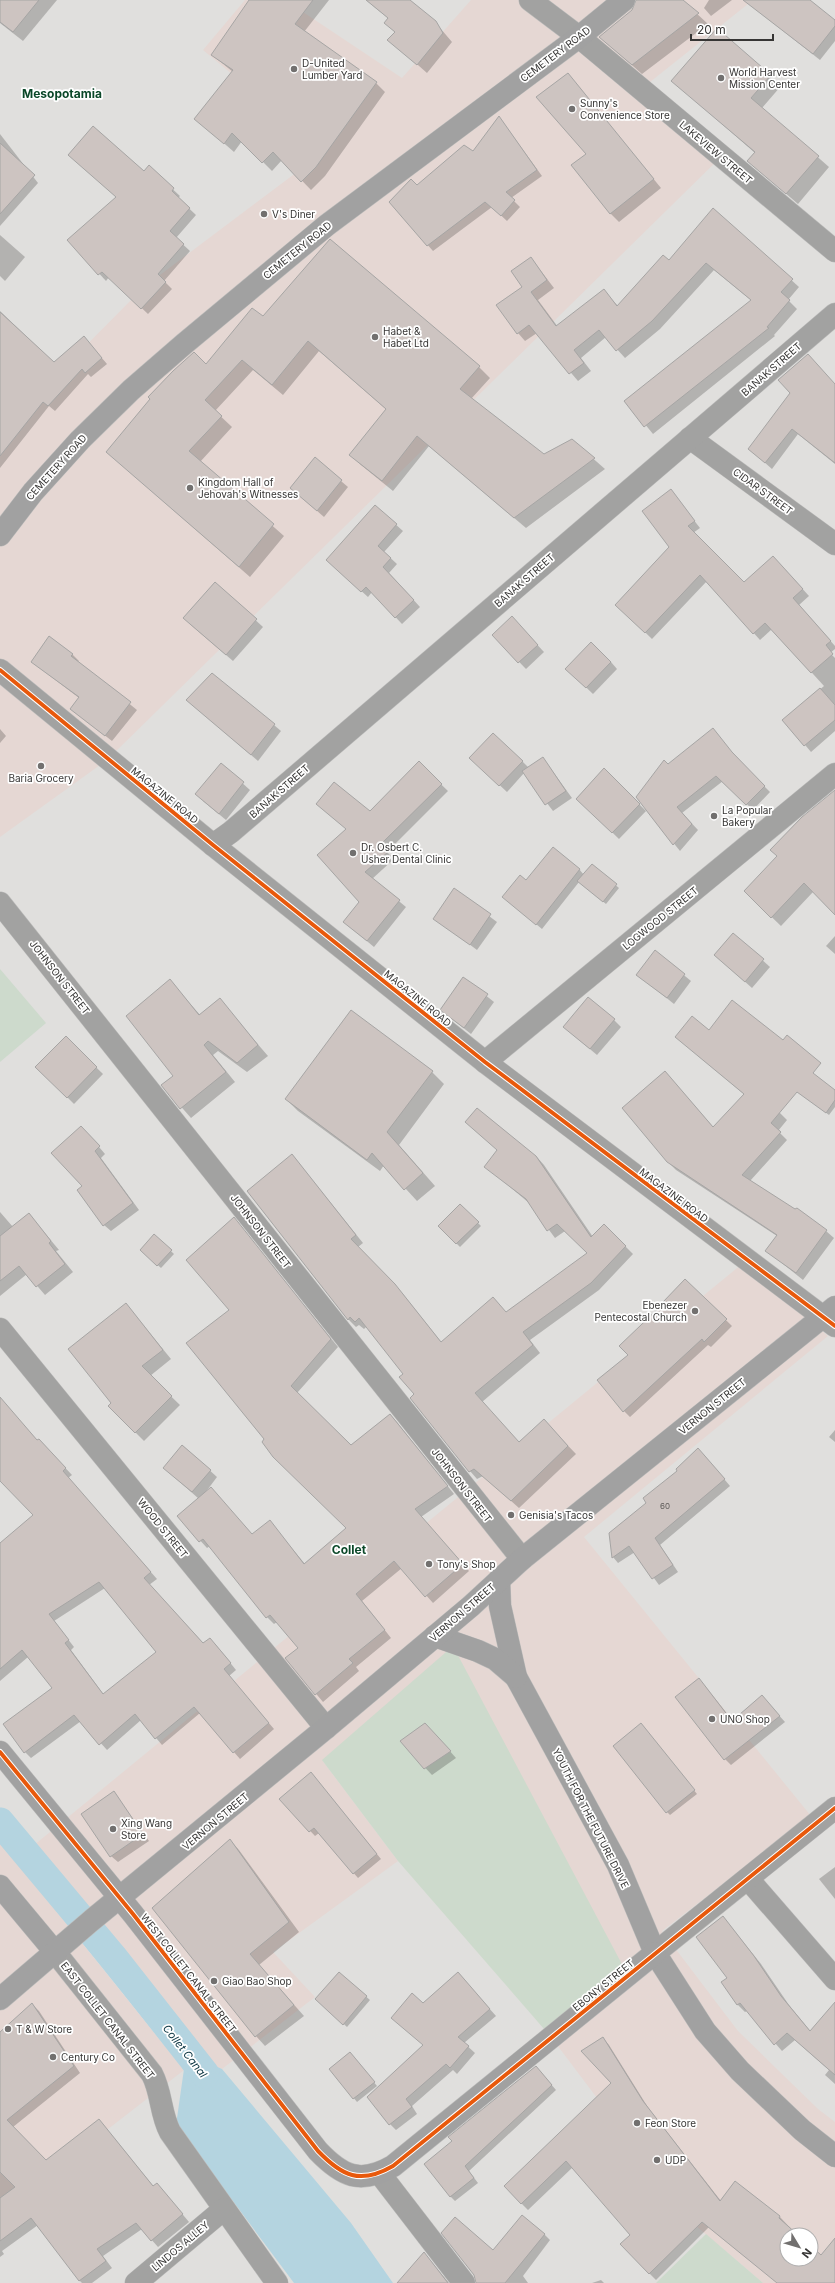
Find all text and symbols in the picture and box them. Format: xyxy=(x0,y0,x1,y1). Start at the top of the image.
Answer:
scale bar xyxy=(691,16,773,42)
text: 20 m xyxy=(697,22,726,37)
street label: CEMETERY ROAD xyxy=(518,24,592,84)
place label: D-United Lumber Yard xyxy=(302,57,362,81)
marker: D-United Lumber Yard xyxy=(289,64,299,74)
place label: World Harvest Mission Center xyxy=(729,66,800,90)
marker: World Harvest Mission Center xyxy=(716,73,726,83)
district label: Mesopotamia xyxy=(22,86,102,101)
place label: Sunny's Convenience Store xyxy=(580,97,670,121)
marker: Sunny's Convenience Store xyxy=(567,104,577,114)
street label: LAKEVIEW STREET xyxy=(677,118,755,186)
place label: V's Diner xyxy=(272,208,315,220)
marker: V's Diner xyxy=(259,209,269,219)
street label: CEMETERY ROAD xyxy=(260,219,334,281)
place label: Habet & Habet Ltd xyxy=(383,325,429,349)
marker: Habet & Habet Ltd xyxy=(370,332,380,342)
street label: BANAK STREET xyxy=(739,340,803,398)
street label: CEMETERY ROAD xyxy=(23,432,89,502)
street label: CIDAR STREET xyxy=(731,465,795,517)
place label: Kingdom Hall of Jehovah's Witnesses xyxy=(198,476,298,500)
marker: Kingdom Hall of Jehovah's Witnesses xyxy=(185,483,195,493)
street label: BANAK STREET xyxy=(492,551,556,609)
marker: Baria Grocery xyxy=(36,761,46,771)
street label: BANAK STREET xyxy=(247,762,311,820)
street label: MAGAZINE ROAD xyxy=(129,764,201,826)
place label: Baria Grocery xyxy=(8,772,74,784)
place label: La Popular Bakery xyxy=(722,804,772,828)
marker: La Popular Bakery xyxy=(709,811,719,821)
place label: Dr. Osbert C. Usher Dental Clinic xyxy=(361,841,452,865)
marker: Dr. Osbert C. Usher Dental Clinic xyxy=(348,848,358,858)
street label: LOGWOOD STREET xyxy=(620,884,700,952)
street label: JOHNSON STREET xyxy=(27,938,93,1016)
street label: MAGAZINE ROAD xyxy=(382,967,454,1029)
street label: MAGAZINE ROAD xyxy=(637,1165,711,1225)
street label: JOHNSON STREET xyxy=(228,1192,294,1270)
place label: Ebenezer Pentecostal Church xyxy=(594,1299,687,1323)
marker: Ebenezer Pentecostal Church xyxy=(690,1306,700,1316)
street label: VERNON STREET xyxy=(676,1375,748,1437)
street label: JOHNSON STREET xyxy=(429,1446,495,1524)
street label: WOOD STREET xyxy=(135,1496,191,1560)
house number: 60 xyxy=(660,1501,670,1511)
place label: Genisia's Tacos xyxy=(519,1509,593,1521)
marker: Genisia's Tacos xyxy=(506,1510,516,1520)
district label: Collet xyxy=(332,1542,367,1557)
place label: Tony's Shop xyxy=(437,1558,496,1570)
marker: Tony's Shop xyxy=(424,1559,434,1569)
street label: VERNON STREET xyxy=(427,1580,497,1644)
place label: UNO Shop xyxy=(720,1713,770,1725)
marker: UNO Shop xyxy=(707,1714,717,1724)
street label: YOUTH FOR THE FUTURE DRIVE xyxy=(550,1746,632,1890)
street label: VERNON STREET xyxy=(179,1790,251,1852)
place label: Xing Wang Store xyxy=(121,1817,172,1841)
marker: Xing Wang Store xyxy=(108,1824,118,1834)
street label: WEST COLLET CANAL STREET xyxy=(139,1911,239,2035)
street label: EBONY STREET xyxy=(570,1957,636,2013)
street label: EAST COLLET CANAL STREET xyxy=(59,1959,157,2081)
place label: Giao Bao Shop xyxy=(222,1975,292,1987)
marker: Giao Bao Shop xyxy=(209,1976,219,1986)
water label: Collet Canal xyxy=(160,2022,210,2081)
place label: T & W Store xyxy=(16,2023,72,2035)
marker: T & W Store xyxy=(3,2024,13,2034)
place label: Century Co xyxy=(61,2051,115,2063)
marker: Century Co xyxy=(48,2052,58,2062)
place label: Feon Store xyxy=(645,2117,696,2129)
marker: Feon Store xyxy=(632,2118,642,2128)
place label: UDP xyxy=(665,2154,686,2166)
marker: UDP xyxy=(652,2155,662,2165)
street label: LINDOS ALLEY xyxy=(149,2218,211,2273)
north arrow xyxy=(779,2227,819,2267)
text: N xyxy=(799,2246,815,2261)

